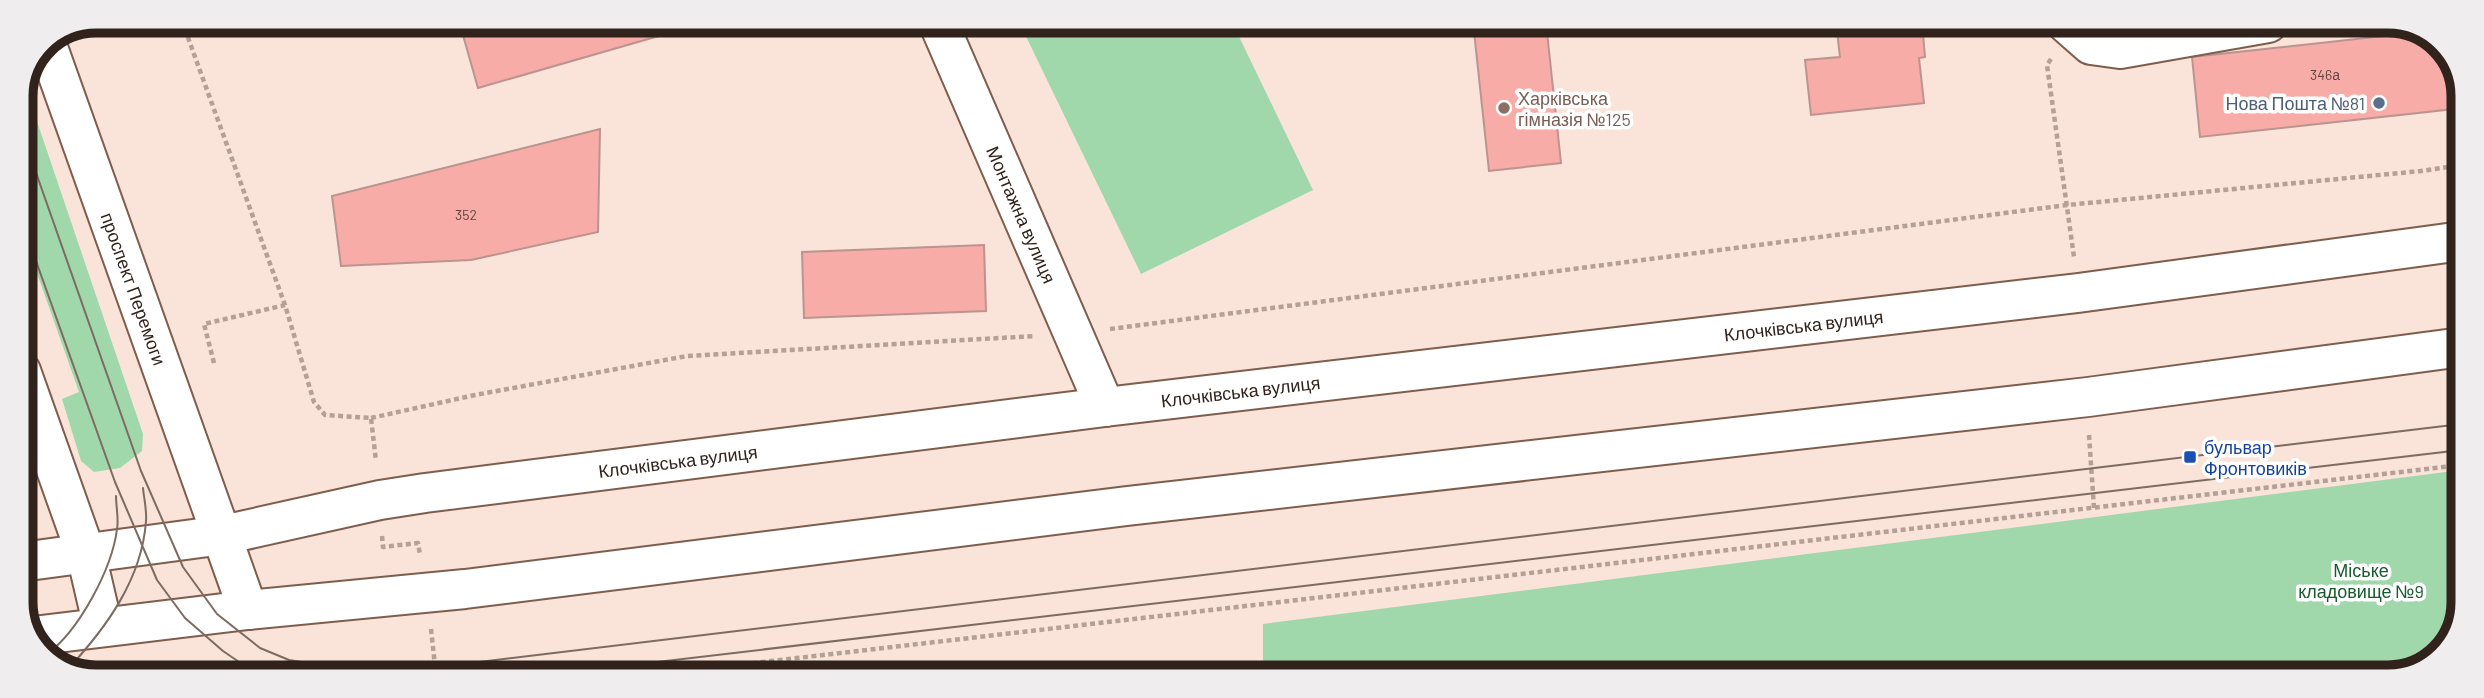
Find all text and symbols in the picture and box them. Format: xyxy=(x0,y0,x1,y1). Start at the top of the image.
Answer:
house number: 346а xyxy=(2310,66,2340,83)
place label: Харківська гімназія №125 xyxy=(1518,87,1631,130)
place label: Нова Пошта №81 xyxy=(2225,92,2365,114)
marker: Нова Пошта №81 xyxy=(2371,95,2387,111)
marker: Харківська гімназія №125 xyxy=(1496,100,1512,116)
street label: Монтажна вулиця xyxy=(982,143,1061,287)
house number: 352 xyxy=(455,206,477,223)
street label: проспект Перемоги xyxy=(97,210,171,368)
street label: Клочківська вулиця xyxy=(1723,305,1884,345)
street label: Клочківська вулиця xyxy=(1160,371,1321,411)
place label: бульвар Фронтовиків xyxy=(2204,436,2307,479)
street label: Клочківська вулиця xyxy=(597,440,759,482)
marker: бульвар Фронтовиків xyxy=(2182,449,2198,465)
park label: Міське кладовище №9 xyxy=(2298,559,2424,602)

